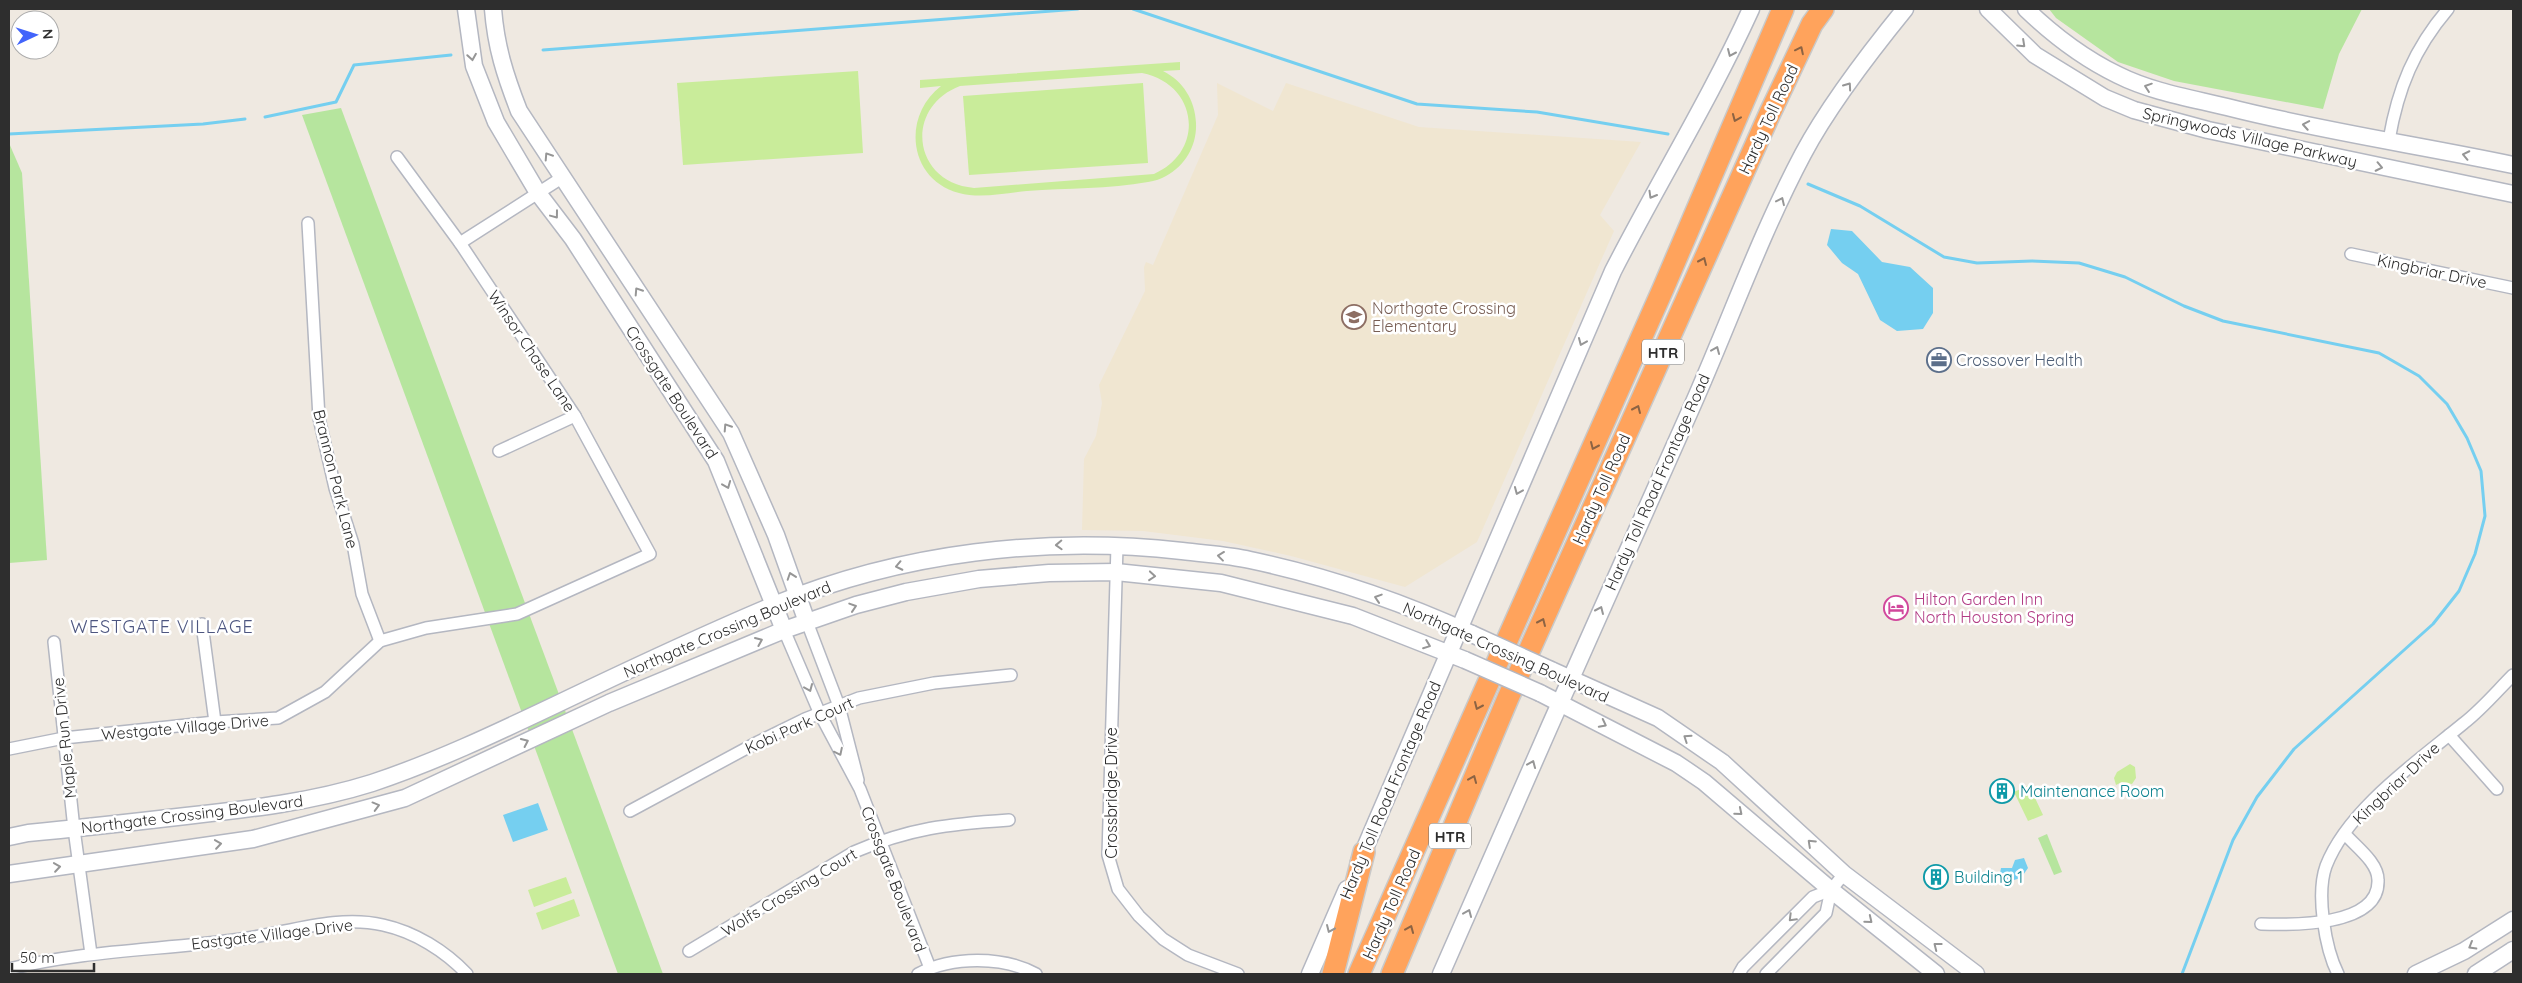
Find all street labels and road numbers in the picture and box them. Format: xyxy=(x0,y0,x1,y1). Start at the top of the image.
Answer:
street label: Hardy Toll Road xyxy=(1734,61,1802,177)
street label: Springwoods Village Parkway xyxy=(2141,103,2359,171)
street label: Kingbriar Drive xyxy=(2375,250,2489,292)
street label: Winsor Chase Lane xyxy=(484,286,580,416)
street label: Crossgate Boulevard xyxy=(622,322,722,462)
road number: HTR xyxy=(1642,340,1684,364)
street label: Hardy Toll Road Frontage Road xyxy=(1600,371,1714,593)
street label: Brannon Park Lane xyxy=(309,407,363,551)
street label: Hardy Toll Road xyxy=(1568,431,1634,547)
street label: Northgate Crossing Boulevard xyxy=(620,576,834,682)
street label: Northgate Crossing Boulevard xyxy=(1400,597,1612,707)
street label: Maple Run Drive xyxy=(48,677,80,799)
street label: Hardy Toll Road Frontage Road xyxy=(1335,678,1445,902)
street label: Kobi Park Court xyxy=(742,692,856,758)
street label: Westgate Village Drive xyxy=(100,710,270,744)
street label: Crossbridge Drive xyxy=(1101,727,1121,859)
street label: Kingbriar Drive xyxy=(2348,738,2444,828)
street label: Northgate Crossing Boulevard xyxy=(80,790,304,838)
street label: Crossgate Boulevard xyxy=(857,803,931,955)
road number: HTR xyxy=(1429,824,1471,848)
street label: Wolfs Crossing Court xyxy=(717,844,861,940)
street label: Hardy Toll Road xyxy=(1358,846,1424,962)
street label: Eastgate Village Drive xyxy=(190,914,354,954)

